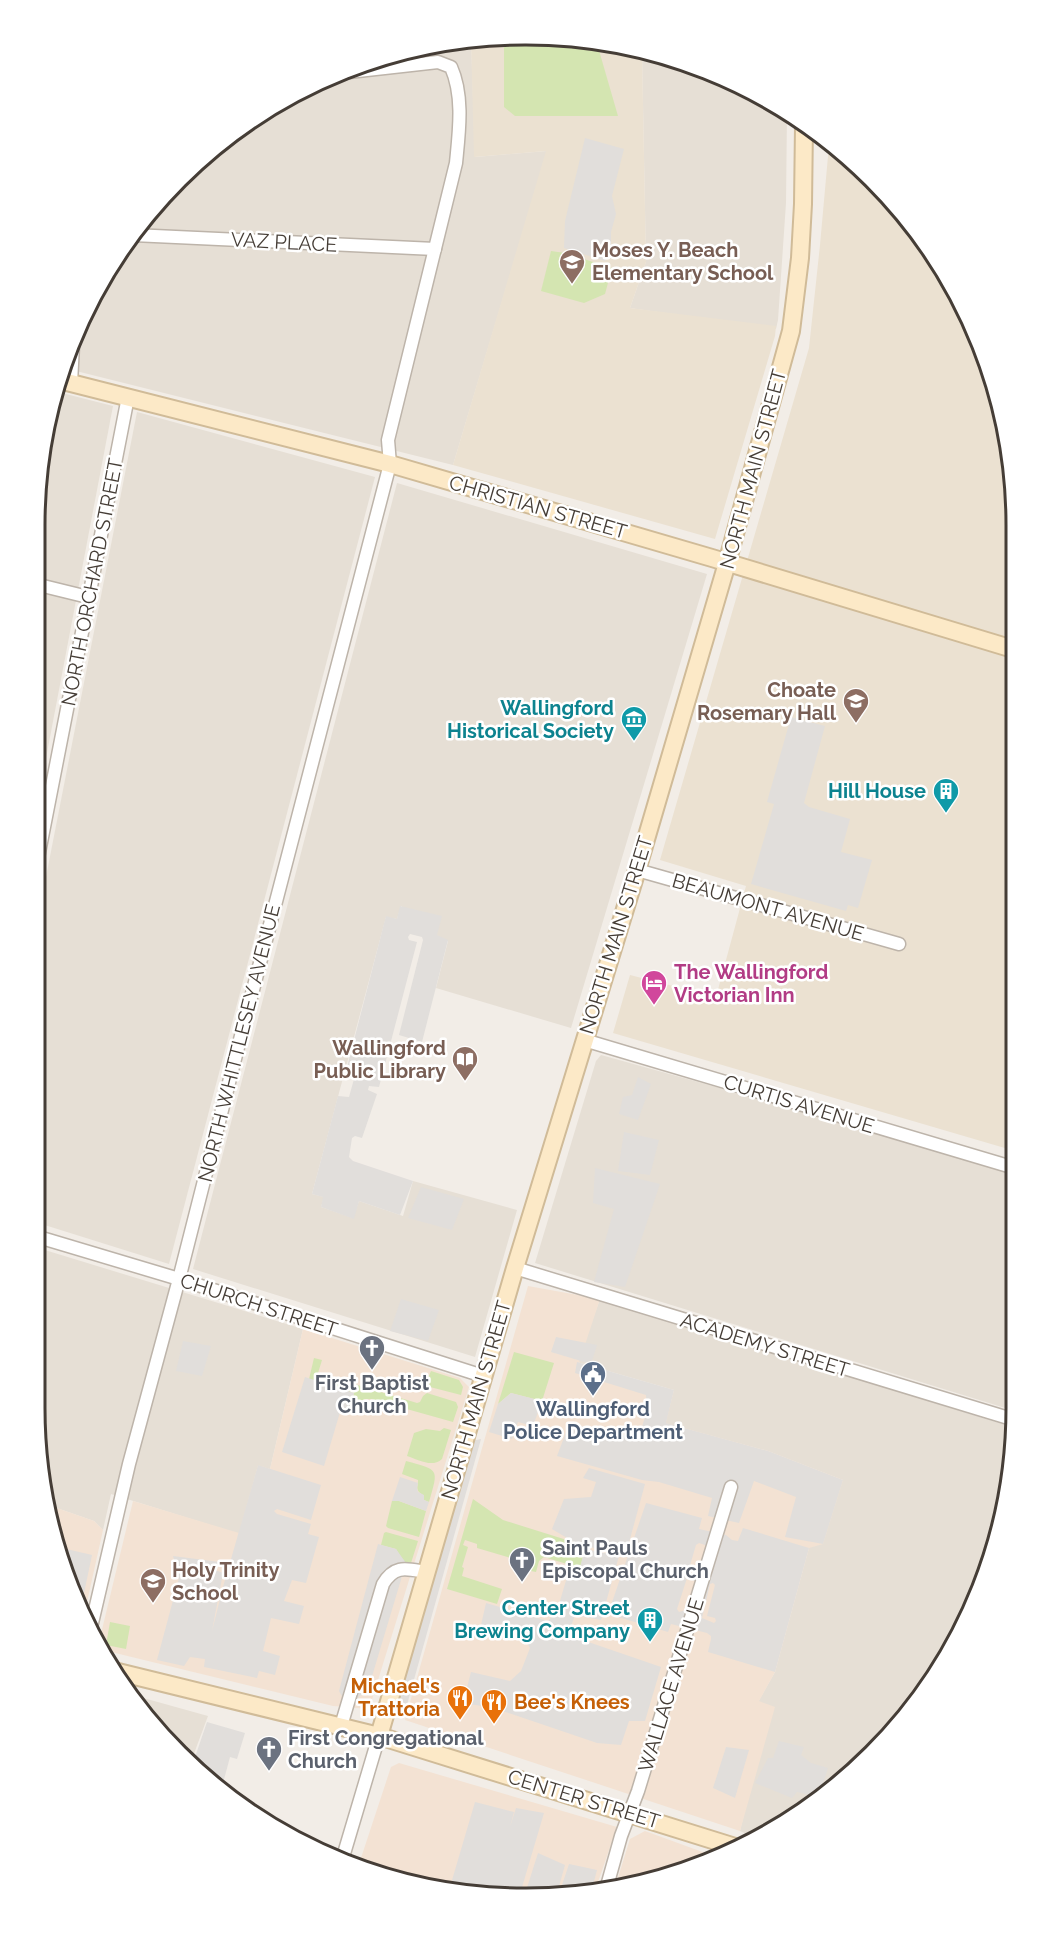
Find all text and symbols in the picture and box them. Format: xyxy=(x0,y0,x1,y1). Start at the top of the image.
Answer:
street label: VAZ PLACE xyxy=(230,227,338,257)
place label: Moses Y. Beach Elementary School xyxy=(592,238,774,285)
school or university icon: Moses Y. Beach Elementary School xyxy=(557,247,587,285)
street label: NORTH MAIN STREET xyxy=(715,366,791,572)
street label: NORTH ORCHARD STREET xyxy=(56,456,128,708)
street label: CHRISTIAN STREET xyxy=(446,470,630,544)
place label: Choate Rosemary Hall xyxy=(697,678,837,725)
school or university icon: Choate Rosemary Hall xyxy=(841,686,871,724)
place label: Wallingford Historical Society xyxy=(447,696,614,743)
museum icon: Wallingford Historical Society xyxy=(619,704,649,742)
building icon: Hill House xyxy=(931,776,961,814)
place label: Hill House xyxy=(828,779,926,803)
street label: NORTH MAIN STREET xyxy=(574,833,658,1037)
street label: BEAUMONT AVENUE xyxy=(669,868,867,946)
street label: NORTH WHITTLESEY AVENUE xyxy=(193,902,285,1184)
place label: The Wallingford Victorian Inn xyxy=(674,960,828,1007)
hotel icon: The Wallingford Victorian Inn xyxy=(639,968,669,1006)
place label: Wallingford Public Library xyxy=(314,1036,446,1083)
library icon: Wallingford Public Library xyxy=(450,1044,480,1082)
street label: CURTIS AVENUE xyxy=(721,1070,877,1138)
street label: CHURCH STREET xyxy=(177,1268,341,1342)
street label: NORTH MAIN STREET xyxy=(436,1298,516,1502)
street label: ACADEMY STREET xyxy=(678,1308,852,1382)
church icon: First Baptist Church xyxy=(357,1333,387,1371)
public building icon: Wallingford Police Department xyxy=(578,1359,608,1397)
place label: First Baptist Church xyxy=(315,1371,430,1418)
place label: Wallingford Police Department xyxy=(503,1397,683,1444)
place label: Saint Pauls Episcopal Church xyxy=(542,1536,709,1583)
church icon: Saint Pauls Episcopal Church xyxy=(507,1545,537,1583)
place label: Holy Trinity School xyxy=(172,1558,279,1605)
school or university icon: Holy Trinity School xyxy=(138,1566,168,1604)
street label: WALLACE AVENUE xyxy=(633,1595,709,1775)
place label: Center Street Brewing Company xyxy=(454,1596,630,1643)
building icon: Center Street Brewing Company xyxy=(635,1605,665,1643)
place label: Michael's Trattoria xyxy=(350,1674,440,1721)
restaurant icon: Michael's Trattoria xyxy=(445,1683,475,1721)
restaurant icon: Bee's Knees xyxy=(479,1687,509,1725)
place label: Bee's Knees xyxy=(514,1690,630,1714)
place label: First Congregational Church xyxy=(288,1726,484,1773)
church icon: First Congregational Church xyxy=(254,1734,284,1772)
street label: CENTER STREET xyxy=(505,1764,663,1834)

